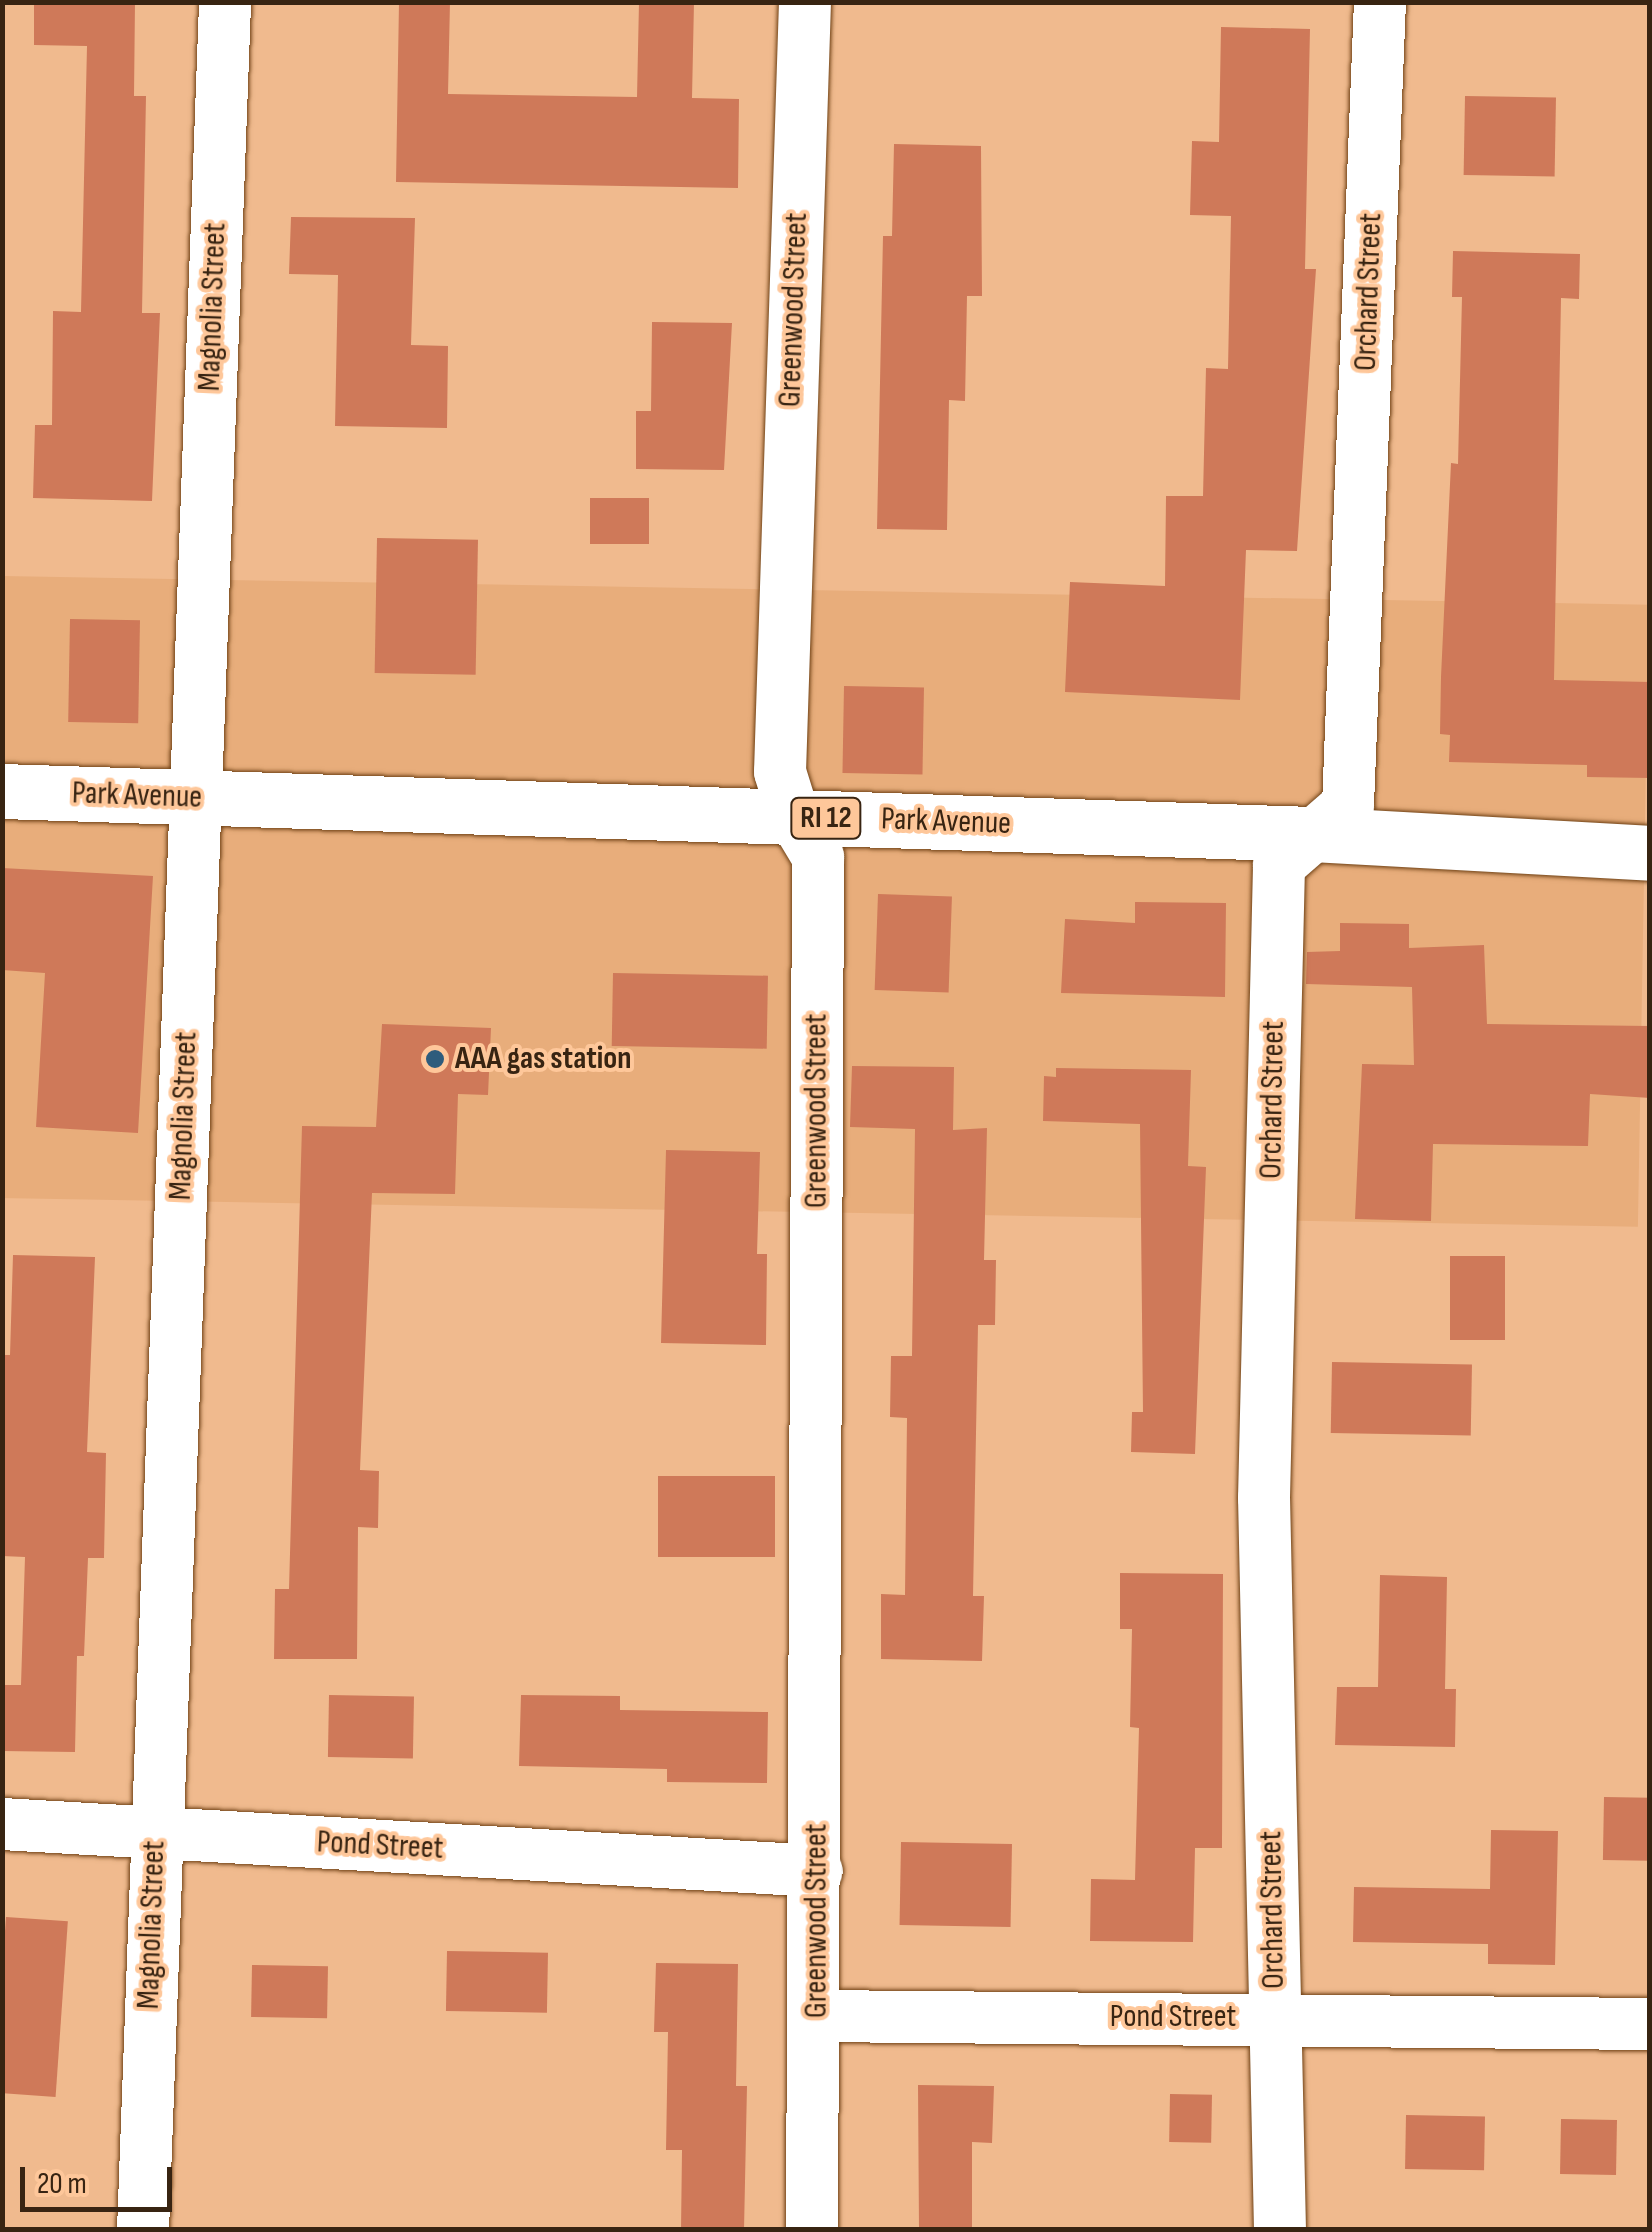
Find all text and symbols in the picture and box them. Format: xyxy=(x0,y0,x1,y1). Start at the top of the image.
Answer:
street label: Greenwood Street xyxy=(771,212,817,408)
street label: Orchard Street xyxy=(1347,212,1391,372)
street label: Magnolia Street xyxy=(191,222,235,392)
street label: Park Avenue xyxy=(71,775,203,817)
road number: RI 12 xyxy=(788,793,864,843)
street label: Park Avenue xyxy=(880,801,1012,843)
street label: Greenwood Street xyxy=(798,1014,836,1208)
street label: Orchard Street xyxy=(1252,1021,1294,1179)
street label: Magnolia Street xyxy=(162,1031,206,1201)
place label: AAA gas station xyxy=(455,1040,631,1078)
marker: AAA gas station xyxy=(424,1048,446,1070)
street label: Pond Street xyxy=(316,1824,444,1868)
street label: Greenwood Street xyxy=(798,1824,836,2018)
street label: Orchard Street xyxy=(1252,1831,1294,1989)
street label: Magnolia Street xyxy=(130,1840,174,2010)
street label: Pond Street xyxy=(1110,1998,1236,2036)
scale bar xyxy=(25,2147,178,2209)
text: 20 m xyxy=(37,2166,87,2202)

